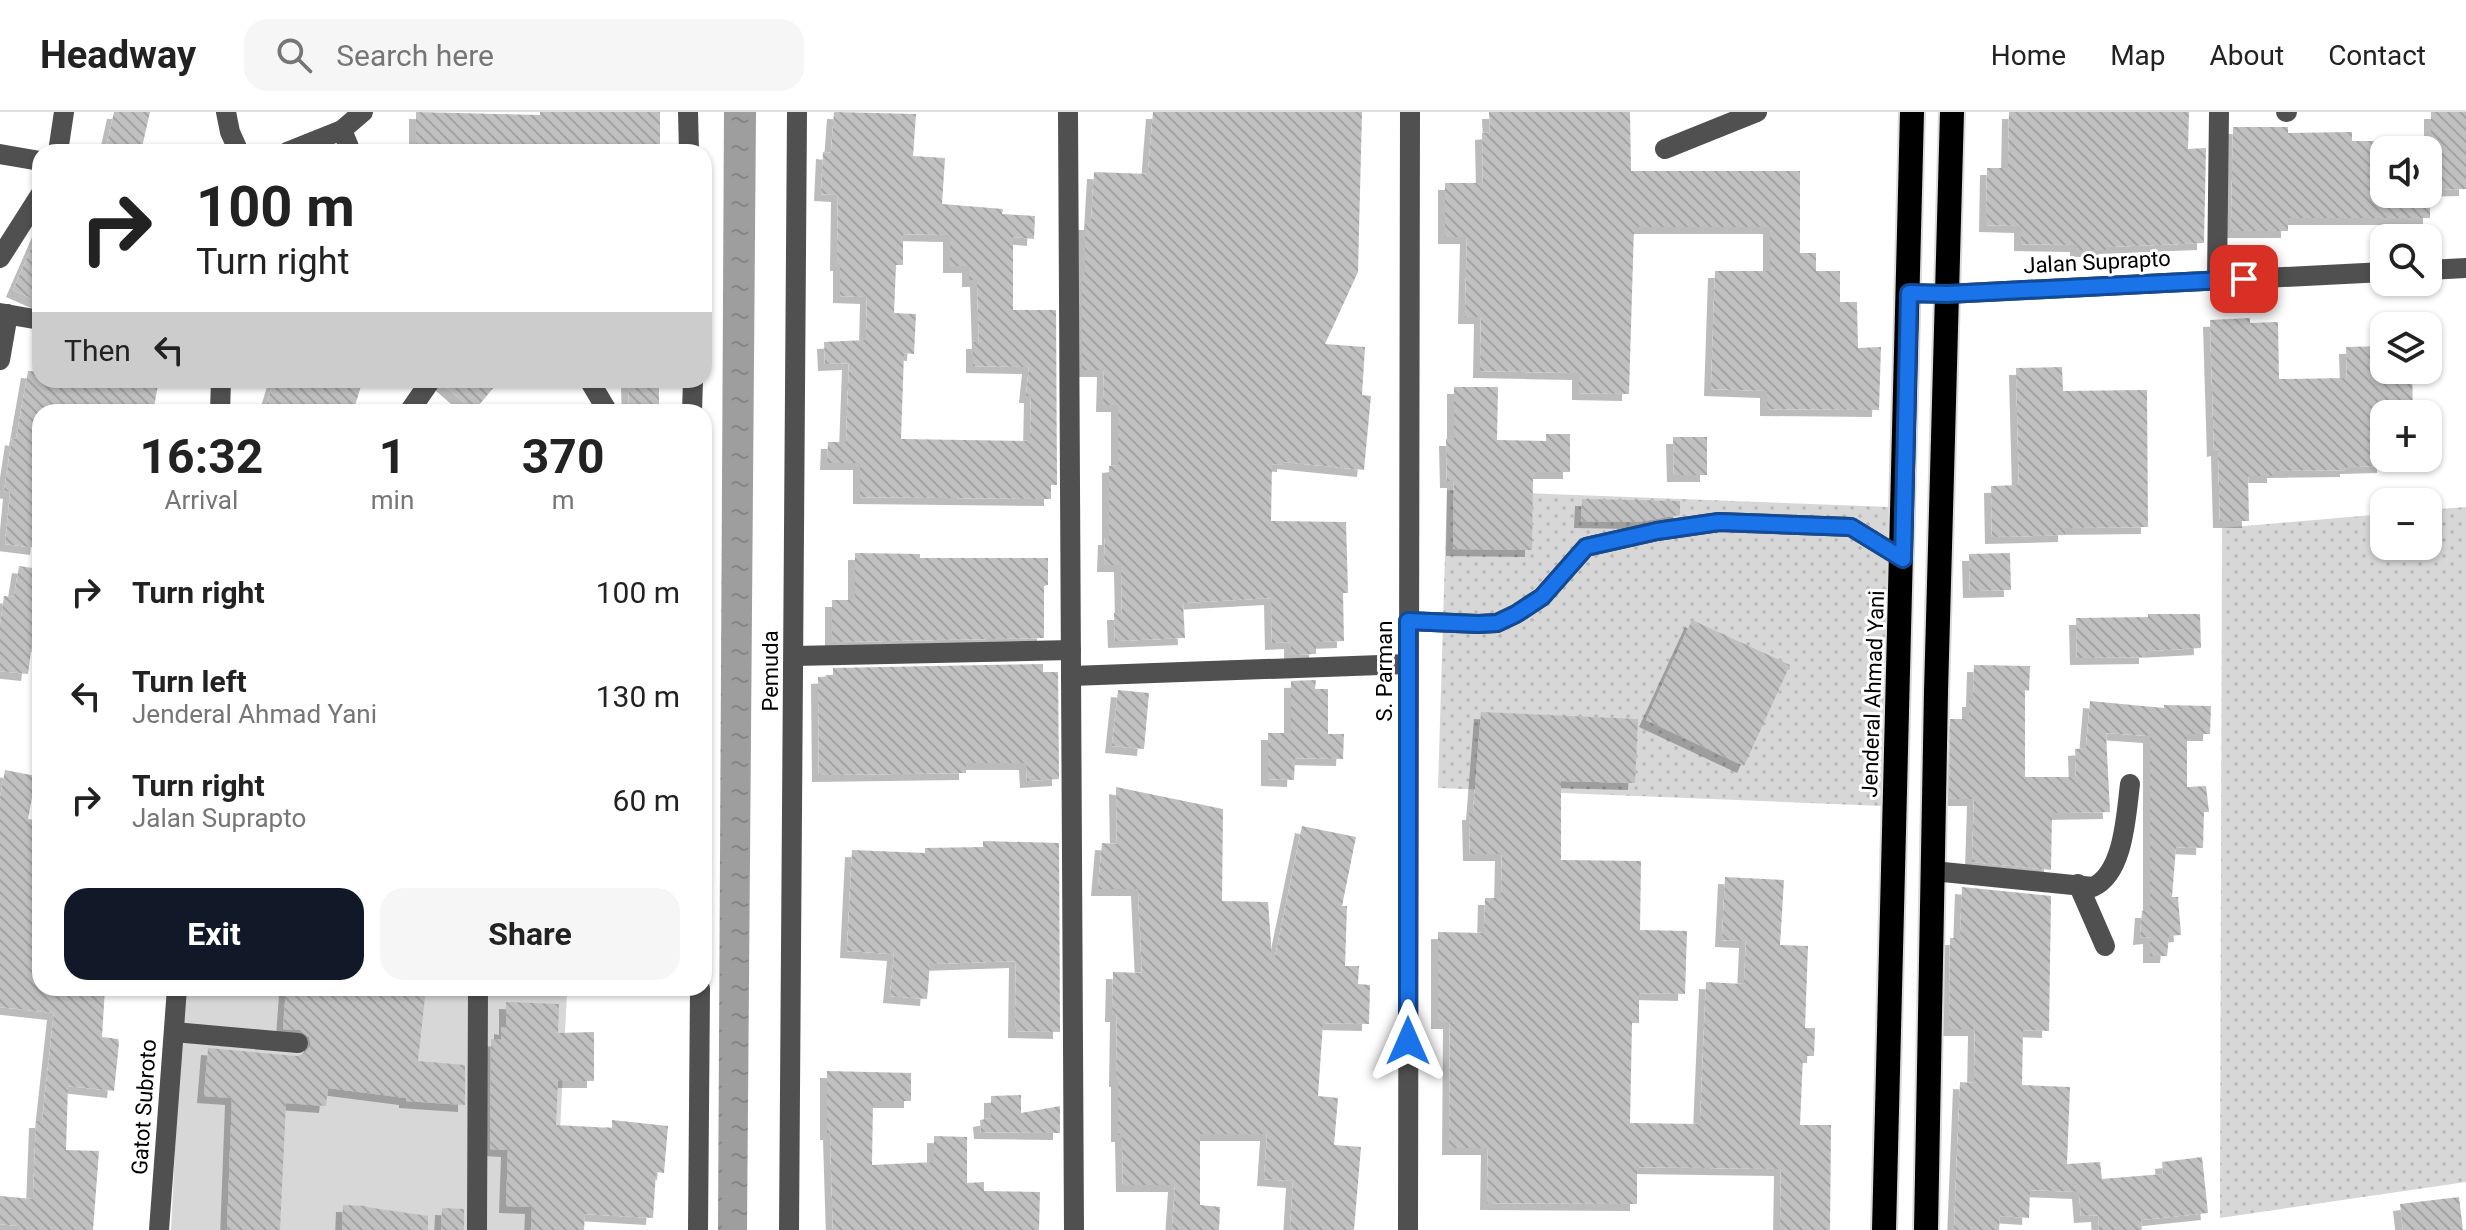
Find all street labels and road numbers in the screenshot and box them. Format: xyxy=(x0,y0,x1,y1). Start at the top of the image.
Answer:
street label: Jalan Suprapto xyxy=(2023,246,2171,278)
street label: Jenderal Ahmad Yani xyxy=(1857,590,1889,798)
street label: S. Parman xyxy=(1372,621,1397,721)
street label: Pemuda xyxy=(758,630,783,712)
street label: Gatot Subroto xyxy=(127,1038,161,1176)

